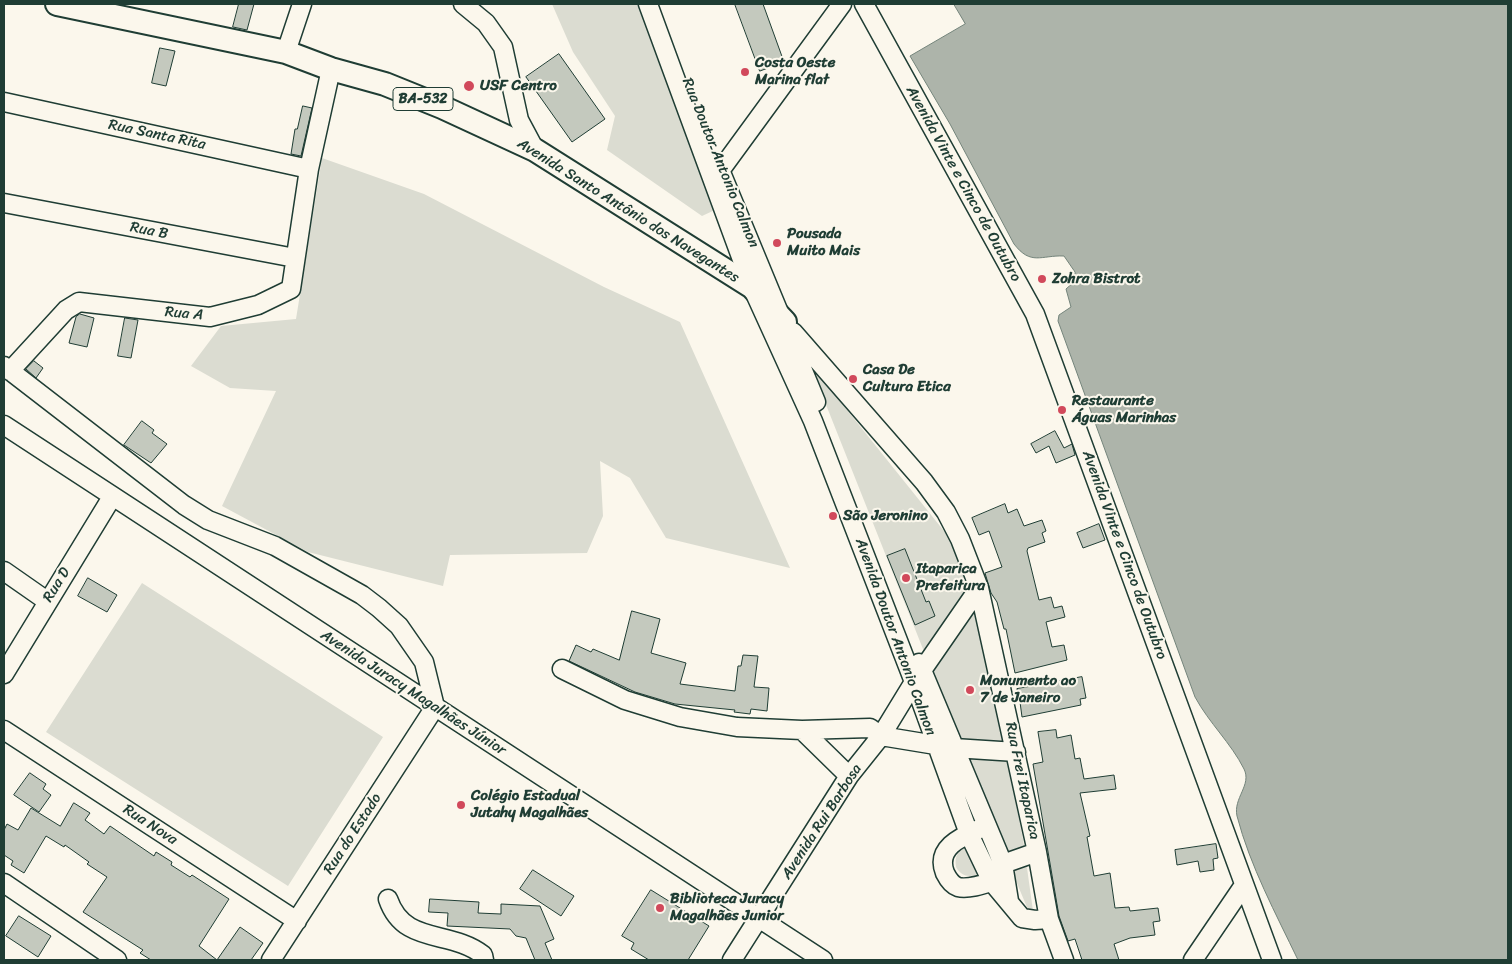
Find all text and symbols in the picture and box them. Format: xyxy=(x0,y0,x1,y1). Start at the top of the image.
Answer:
place label: Costa Oeste Marina flat xyxy=(755,54,835,89)
marker: Costa Oeste Marina flat xyxy=(739,66,751,78)
street label: Rua Doutor Antonio Calmon xyxy=(678,76,762,250)
place label: USF Centro xyxy=(480,77,557,95)
marker: USF Centro xyxy=(462,79,476,93)
street label: Avenida Vinte e Cinco de Outubro xyxy=(902,83,1024,285)
road number: BA-532 xyxy=(393,88,453,110)
street label: Rua Santa Rita xyxy=(107,116,207,154)
street label: Avenida Santo Antônio dos Navegantes xyxy=(514,135,742,287)
street label: Rua B xyxy=(129,219,169,243)
place label: Pousada Muito Mais xyxy=(787,225,860,260)
marker: Pousada Muito Mais xyxy=(771,237,783,249)
place label: Zohra Bistrot xyxy=(1052,270,1141,288)
marker: Zohra Bistrot xyxy=(1036,273,1048,285)
street label: Rua A xyxy=(164,303,204,325)
place label: Casa De Cultura Etica xyxy=(863,361,951,396)
marker: Casa De Cultura Etica xyxy=(847,373,859,385)
place label: Restaurante Águas Marinhas xyxy=(1072,392,1176,427)
marker: Restaurante Águas Marinhas xyxy=(1056,404,1068,416)
street label: Avenida Vinte e Cinco de Outubro xyxy=(1078,448,1170,662)
place label: São Jeronino xyxy=(843,507,928,525)
marker: São Jeronino xyxy=(827,510,839,522)
street label: Avenida Doutor Antonio Calmon xyxy=(851,536,939,738)
place label: Itaparica Prefeitura xyxy=(916,560,985,595)
street label: Rua D xyxy=(39,564,75,606)
marker: Itaparica Prefeitura xyxy=(900,572,912,584)
street label: Avenida Juracy Magalhães Júnior xyxy=(317,626,509,760)
place label: Monumento ao 7 de Janeiro xyxy=(980,672,1076,707)
marker: Monumento ao 7 de Janeiro xyxy=(964,684,976,696)
street label: Rua Frei Itaparica xyxy=(1001,721,1043,841)
street label: Avenida Rui Barbosa xyxy=(778,761,866,883)
place label: Colégio Estadual Jutahy Magalhães xyxy=(471,787,588,822)
street label: Rua do Estado xyxy=(320,790,386,878)
marker: Colégio Estadual Jutahy Magalhães xyxy=(455,799,467,811)
street label: Rua Nova xyxy=(119,801,181,849)
place label: Biblioteca Juracy Magalhães Junior xyxy=(670,890,784,925)
marker: Biblioteca Juracy Magalhães Junior xyxy=(654,902,666,914)

